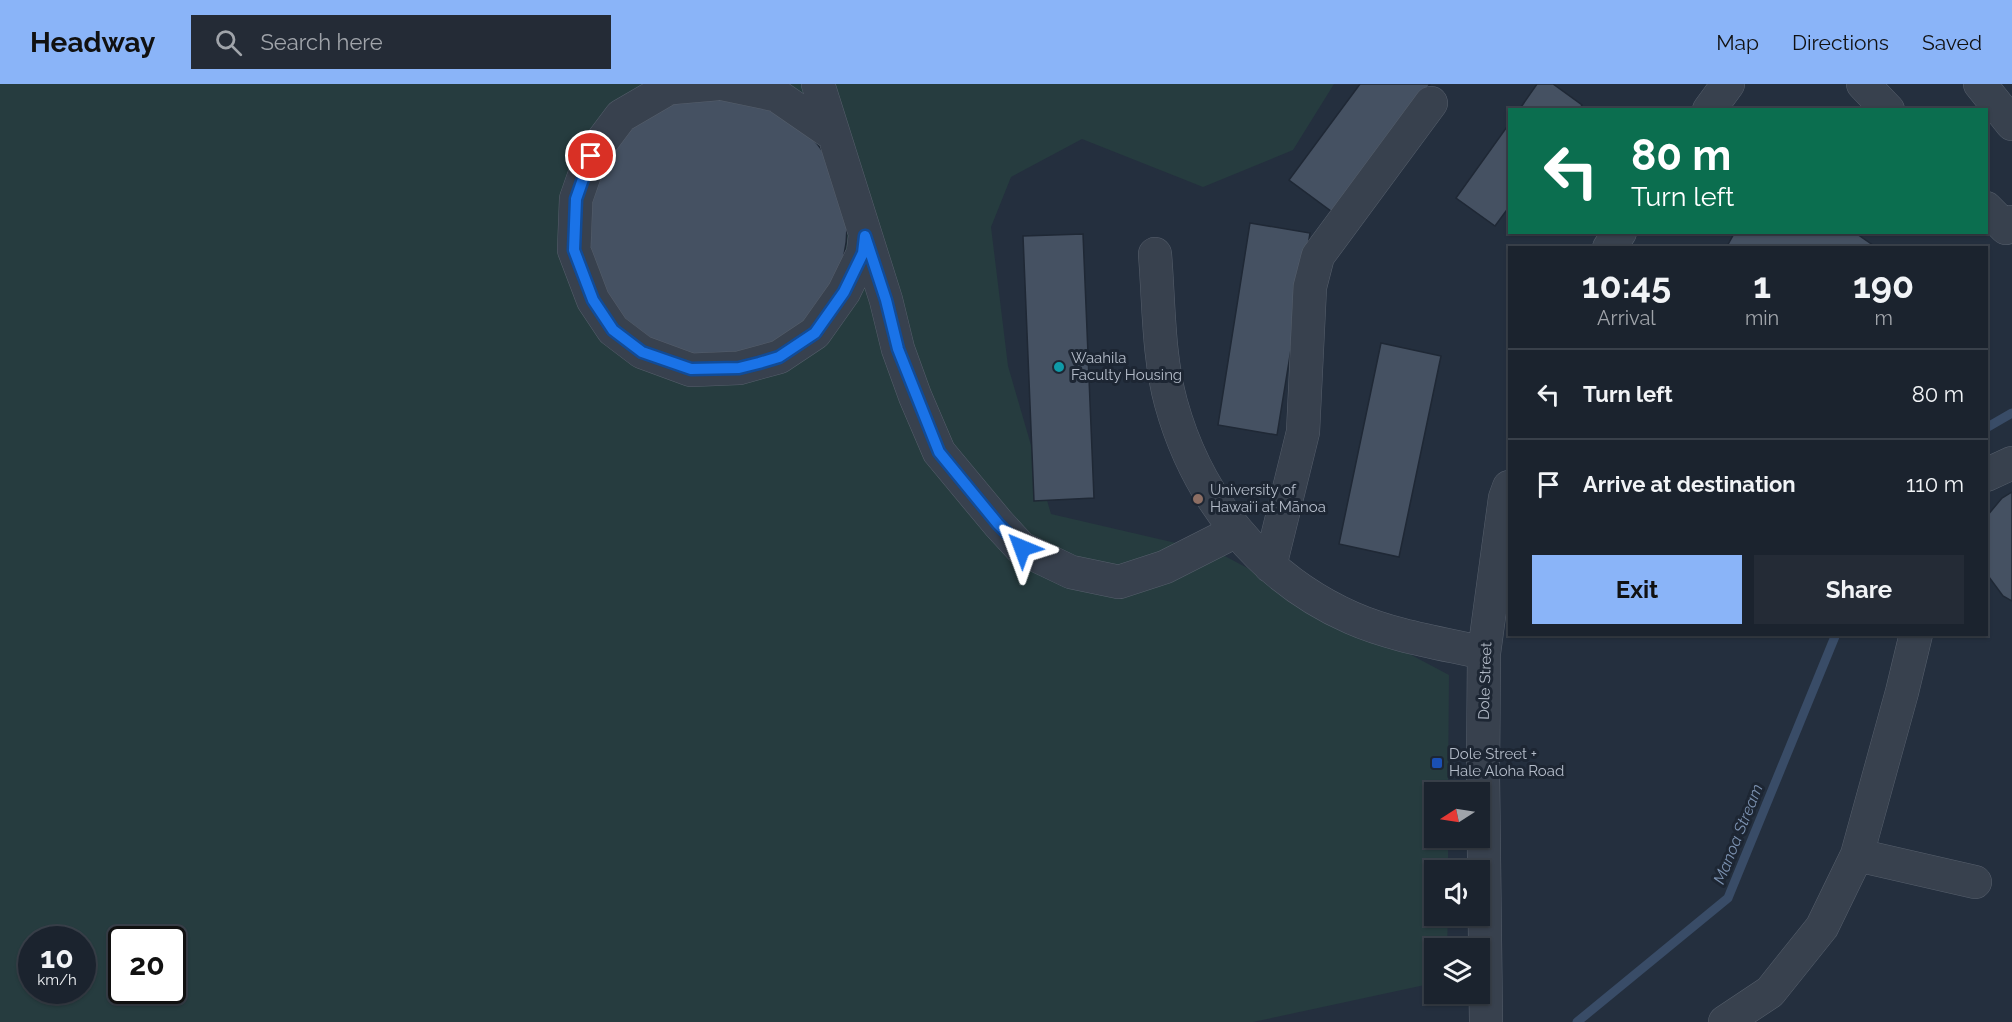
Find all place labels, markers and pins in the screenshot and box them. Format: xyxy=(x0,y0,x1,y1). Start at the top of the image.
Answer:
pin xyxy=(565,130,616,181)
place label: Waahila Faculty Housing xyxy=(1071,349,1182,384)
marker: Waahila Faculty Housing xyxy=(1052,360,1066,374)
place label: University of Hawaiʻi at Mānoa xyxy=(1210,481,1326,516)
marker: University of Hawaiʻi at Mānoa xyxy=(1191,492,1205,506)
place label: Dole Street + Hale Aloha Road xyxy=(1449,745,1564,780)
marker: Dole Street + Hale Aloha Road xyxy=(1430,756,1444,770)

